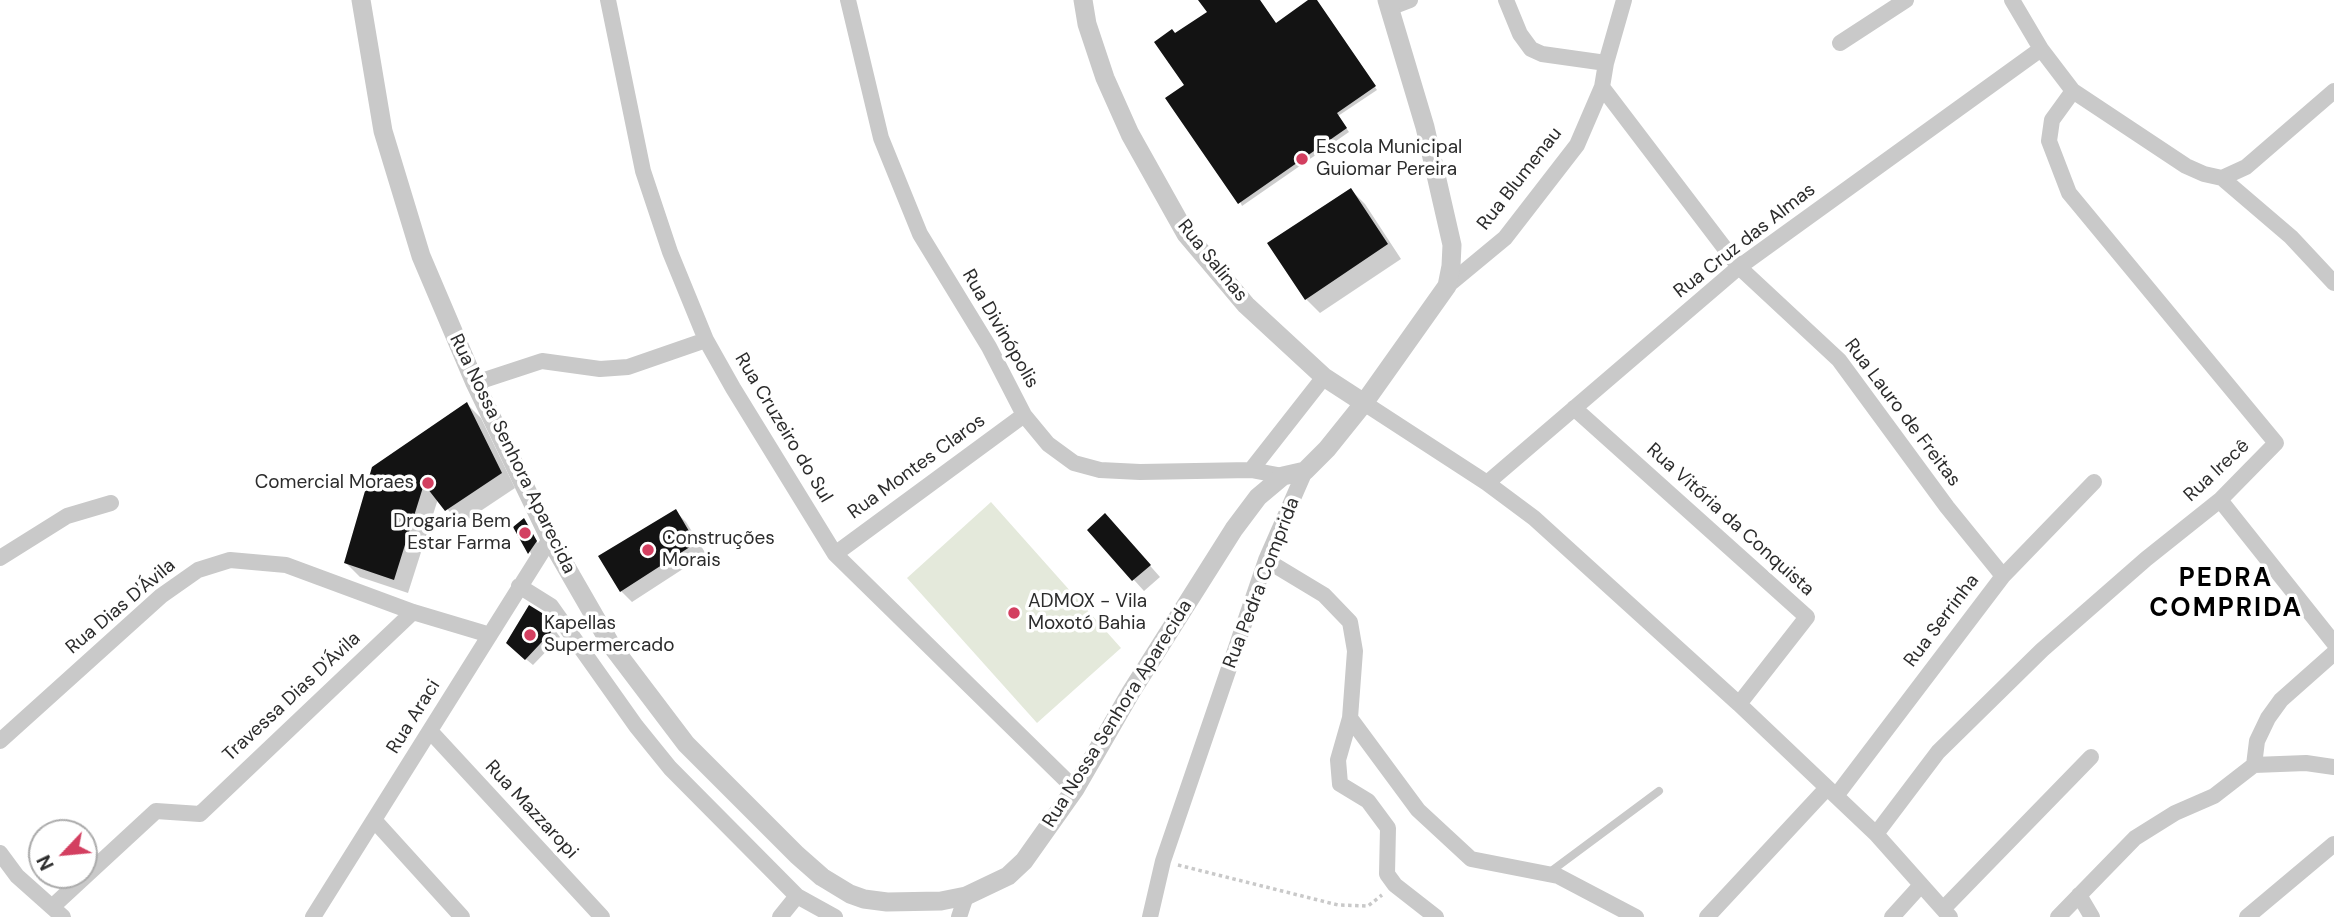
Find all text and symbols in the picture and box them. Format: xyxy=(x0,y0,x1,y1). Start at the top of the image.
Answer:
street label: Rua Blumenau xyxy=(1473,123,1567,235)
place label: Escola Municipal Guiomar Pereira xyxy=(1316,137,1462,181)
marker: Escola Municipal Guiomar Pereira xyxy=(1294,151,1310,167)
street label: Rua Cruz das Almas xyxy=(1670,179,1820,303)
street label: Rua Salinas xyxy=(1172,216,1252,306)
street label: Rua Divinópolis xyxy=(957,266,1043,392)
street label: Rua Nossa Senhora Aparecida xyxy=(444,330,580,578)
street label: Rua Lauro de Freitas xyxy=(1839,335,1965,491)
street label: Rua Cruzeiro do Sul xyxy=(729,349,837,507)
street label: Rua Montes Claros xyxy=(844,410,990,524)
street label: Rua Irecê xyxy=(2180,435,2254,507)
street label: Rua Vitória da Conquista xyxy=(1642,439,1818,601)
place label: Comercial Moraes xyxy=(255,472,414,494)
marker: Comercial Moraes xyxy=(420,475,436,491)
street label: Rua Pedra Comprida xyxy=(1219,495,1305,671)
place label: Drogaria Bem Estar Farma xyxy=(393,511,511,555)
marker: Drogaria Bem Estar Farma xyxy=(517,525,533,541)
place label: Construções Morais xyxy=(662,528,775,572)
marker: Construções Morais xyxy=(640,542,656,558)
street label: Rua Dias D'Ávila xyxy=(62,555,180,659)
district label: PEDRA COMPRIDA xyxy=(2150,563,2302,624)
street label: Rua Serrinha xyxy=(1900,570,1984,672)
place label: ADMOX - Vila Moxotó Bahia xyxy=(1028,591,1147,635)
street label: Rua Nossa Senhora Aparecida xyxy=(1038,596,1198,832)
marker: ADMOX - Vila Moxotó Bahia xyxy=(1006,605,1022,621)
place label: Kapellas Supermercado xyxy=(544,613,674,657)
street label: Travessa Dias D'Ávila xyxy=(219,627,365,767)
marker: Kapellas Supermercado xyxy=(522,627,538,643)
street label: Rua Araci xyxy=(382,676,446,758)
street label: Rua Mazzaropi xyxy=(480,756,582,864)
north arrow xyxy=(28,819,98,889)
text: N xyxy=(31,851,60,874)

